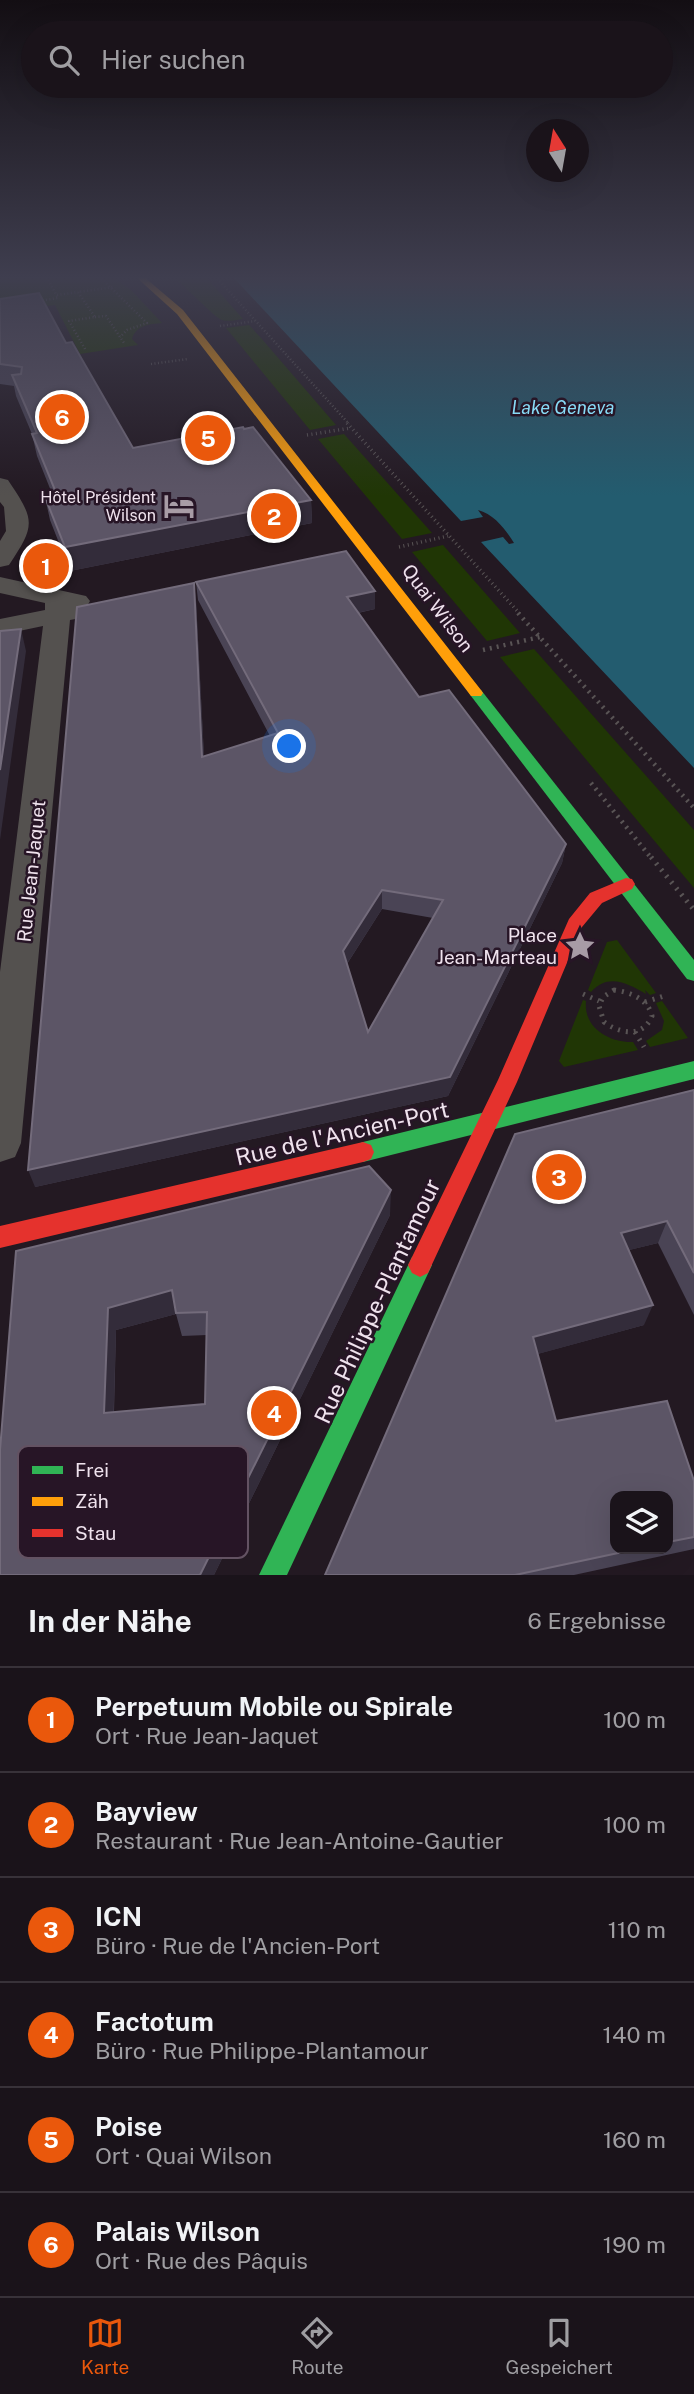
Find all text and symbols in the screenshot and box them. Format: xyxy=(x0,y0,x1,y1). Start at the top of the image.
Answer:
search box xyxy=(21,21,673,98)
icon: search xyxy=(45,41,83,79)
text: Hier suchen xyxy=(101,44,246,75)
north arrow xyxy=(526,119,589,182)
pin: 6 xyxy=(39,391,85,443)
water label: Lake Geneva xyxy=(512,397,614,418)
pin: 5 xyxy=(185,412,231,464)
place label: Hôtel Président Wilson xyxy=(40,488,156,525)
hotel icon: Hôtel Président Wilson xyxy=(162,489,196,523)
pin: 2 xyxy=(251,490,297,542)
pin: 1 xyxy=(23,540,69,592)
street label: Quai Wilson xyxy=(398,560,478,656)
your location xyxy=(272,729,306,763)
street label: Rue Jean-Jaquet xyxy=(13,799,49,943)
place label: Place Jean-Marteau xyxy=(437,924,557,968)
place icon: Place Jean-Marteau xyxy=(563,929,597,963)
street label: Rue de l'Ancien-Port xyxy=(233,1095,451,1171)
pin: 3 xyxy=(536,1151,582,1203)
street label: Rue Philippe-Plantamour xyxy=(308,1174,446,1428)
pin: 4 xyxy=(251,1387,297,1439)
legend xyxy=(18,1446,248,1558)
text: Frei xyxy=(75,1459,109,1481)
text: Zäh xyxy=(75,1490,109,1512)
map controls xyxy=(610,1491,673,1554)
button: layers xyxy=(610,1491,673,1554)
text: Stau xyxy=(75,1522,116,1544)
text: In der Nähe xyxy=(28,1603,192,1639)
text: 6 Ergebnisse xyxy=(528,1607,666,1634)
text: Perpetuum Mobile ou Spirale xyxy=(95,1691,453,1722)
text: 1 xyxy=(46,1706,56,1733)
text: 100 m xyxy=(603,1706,666,1733)
text: Ort · Rue Jean-Jaquet xyxy=(95,1722,319,1749)
text: Bayview xyxy=(95,1796,198,1827)
text: 2 xyxy=(44,1811,58,1838)
text: 100 m xyxy=(603,1811,666,1838)
text: Restaurant · Rue Jean-Antoine-Gautier xyxy=(95,1827,503,1854)
text: ICN xyxy=(95,1901,142,1932)
text: 3 xyxy=(43,1916,59,1943)
text: 110 m xyxy=(608,1916,666,1943)
text: Büro · Rue de l'Ancien-Port xyxy=(95,1932,380,1959)
text: Factotum xyxy=(95,2006,214,2037)
text: 4 xyxy=(43,2021,59,2048)
text: 140 m xyxy=(603,2021,666,2048)
text: Büro · Rue Philippe-Plantamour xyxy=(95,2037,429,2064)
text: Poise xyxy=(95,2111,162,2142)
text: 5 xyxy=(43,2126,59,2153)
text: 160 m xyxy=(603,2126,666,2153)
text: Ort · Quai Wilson xyxy=(95,2142,272,2169)
text: Palais Wilson xyxy=(95,2216,260,2247)
text: 6 xyxy=(43,2231,59,2258)
text: 190 m xyxy=(603,2231,666,2258)
text: Ort · Rue des Pâquis xyxy=(95,2247,308,2274)
tab: Karte xyxy=(81,2314,129,2378)
tab: Route xyxy=(291,2314,344,2378)
tab: Gespeichert xyxy=(506,2314,613,2378)

